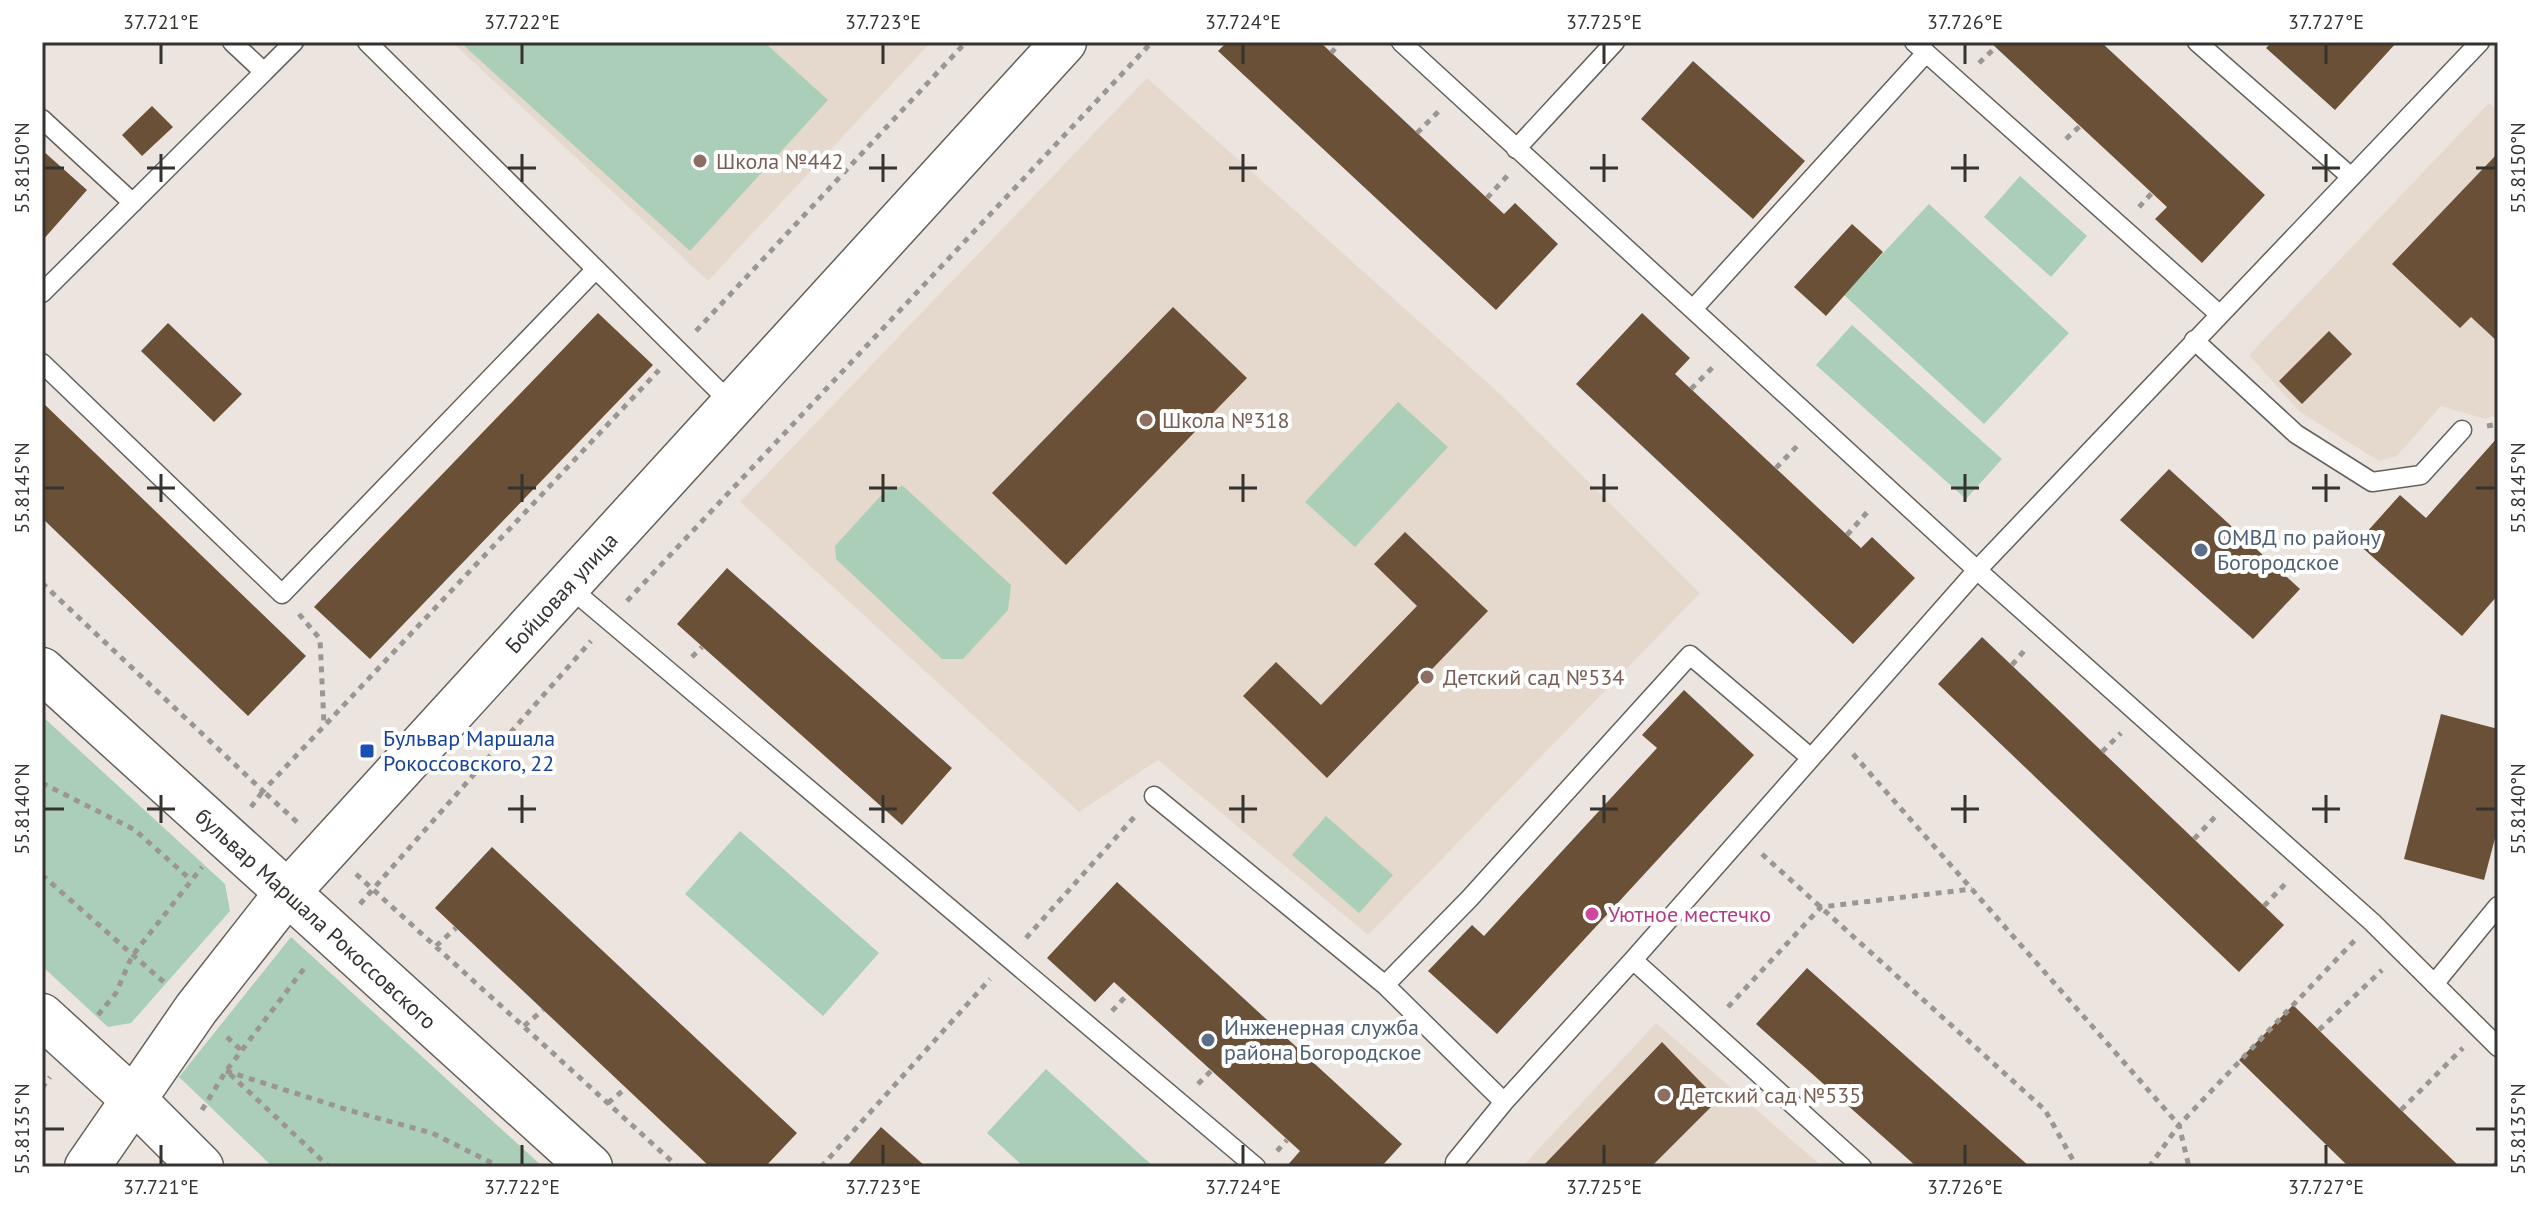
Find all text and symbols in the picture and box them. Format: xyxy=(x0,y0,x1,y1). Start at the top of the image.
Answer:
text: 37.721°E xyxy=(123,9,199,35)
text: 37.722°E xyxy=(484,9,560,35)
text: 37.723°E xyxy=(845,9,921,35)
text: 37.724°E xyxy=(1205,9,1281,35)
text: 37.725°E xyxy=(1566,9,1642,35)
text: 37.726°E xyxy=(1927,9,2003,35)
text: 37.727°E xyxy=(2288,9,2364,35)
text: 55.8150°N xyxy=(9,122,35,214)
text: 55.8150°N xyxy=(2505,122,2531,214)
place label: Школа №442 xyxy=(716,147,844,175)
marker: Школа №442 xyxy=(691,152,709,170)
place label: Школа №318 xyxy=(1162,406,1290,434)
marker: Школа №318 xyxy=(1137,411,1155,429)
text: 55.8145°N xyxy=(9,442,35,534)
text: 55.8145°N xyxy=(2505,442,2531,534)
place label: ОМВД по району Богородское xyxy=(2217,523,2382,576)
street label: Бойцовая улица xyxy=(499,526,623,659)
marker: ОМВД по району Богородское xyxy=(2192,541,2210,559)
place label: Детский сад №534 xyxy=(1443,663,1624,691)
marker: Детский сад №534 xyxy=(1418,668,1436,686)
place label: Бульвар Маршала Рокоссовского, 22 xyxy=(383,724,555,777)
marker: Бульвар Маршала Рокоссовского, 22 xyxy=(358,742,376,760)
text: 55.8140°N xyxy=(9,763,35,855)
text: 55.8140°N xyxy=(2505,763,2531,855)
street label: бульвар Маршала Рокоссовского xyxy=(190,802,443,1035)
place label: Уютное местечко xyxy=(1608,900,1771,928)
marker: Уютное местечко xyxy=(1583,905,1601,923)
place label: Инженерная служба района Богородское xyxy=(1224,1013,1421,1066)
marker: Инженерная служба района Богородское xyxy=(1199,1031,1217,1049)
place label: Детский сад №535 xyxy=(1680,1081,1861,1109)
text: 55.8135°N xyxy=(9,1083,35,1175)
text: 55.8135°N xyxy=(2505,1083,2531,1175)
marker: Детский сад №535 xyxy=(1655,1086,1673,1104)
text: 37.721°E xyxy=(123,1174,199,1200)
text: 37.722°E xyxy=(484,1174,560,1200)
text: 37.723°E xyxy=(845,1174,921,1200)
text: 37.724°E xyxy=(1205,1174,1281,1200)
text: 37.725°E xyxy=(1566,1174,1642,1200)
text: 37.726°E xyxy=(1927,1174,2003,1200)
text: 37.727°E xyxy=(2288,1174,2364,1200)

